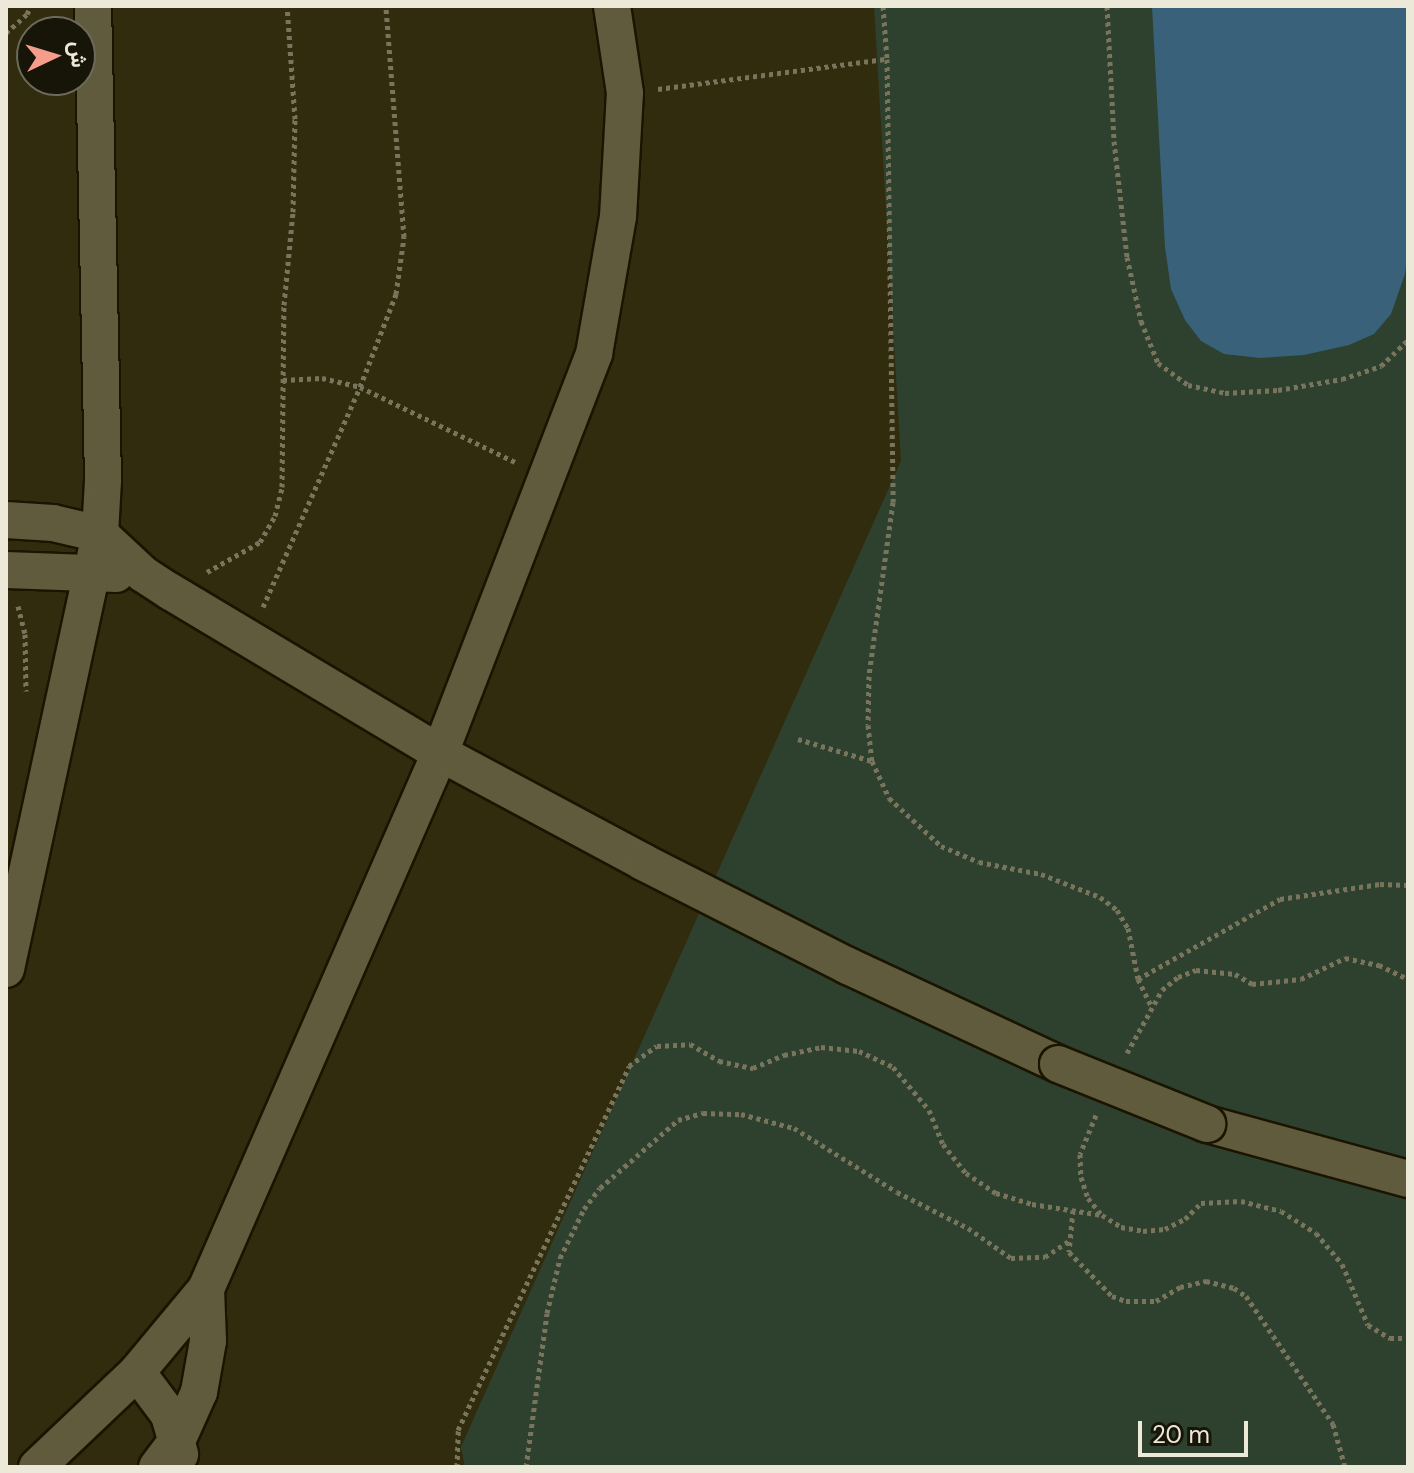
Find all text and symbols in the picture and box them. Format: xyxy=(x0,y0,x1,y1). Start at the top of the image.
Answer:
north arrow xyxy=(16,16,96,96)
text: ش xyxy=(63,40,94,69)
scale bar xyxy=(1142,1405,1252,1455)
text: 20 m xyxy=(1152,1419,1210,1450)

